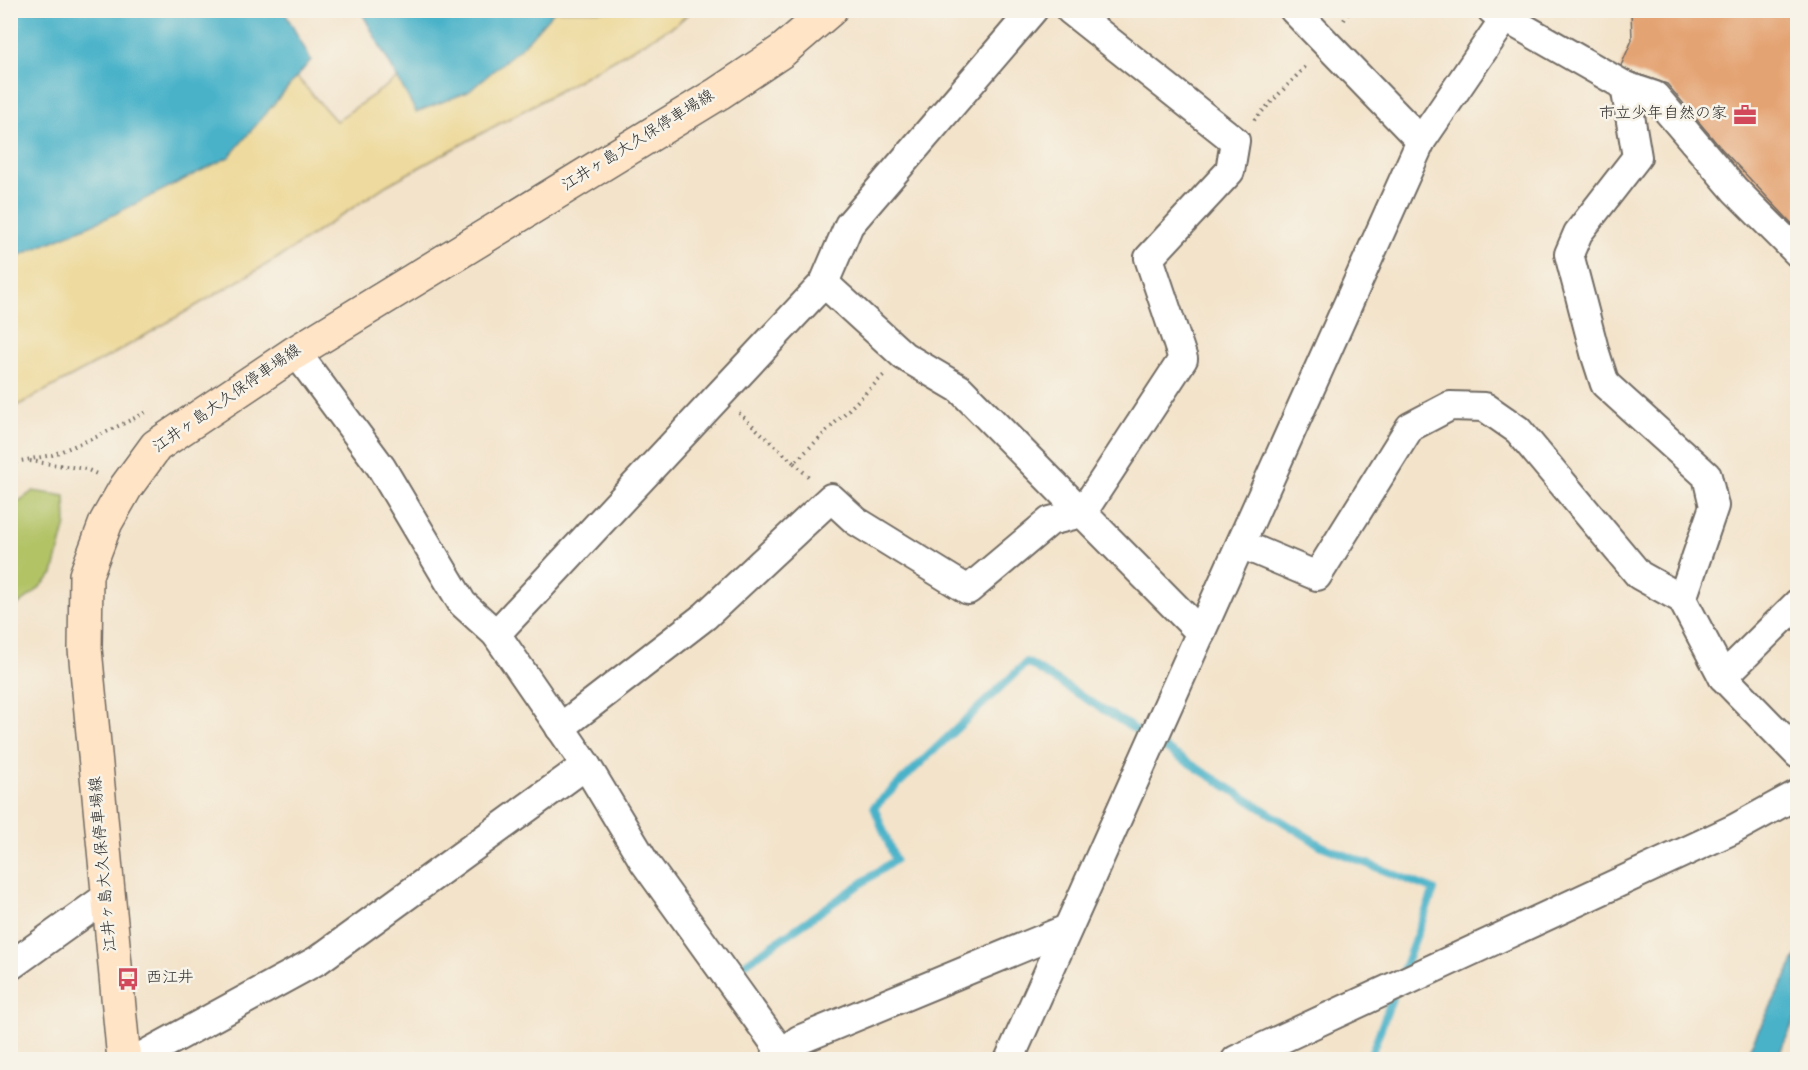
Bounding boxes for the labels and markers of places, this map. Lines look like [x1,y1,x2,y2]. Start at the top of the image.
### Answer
office icon: 市立少年自然の家 [1732,102,1758,128]
place label: 市立少年自然の家 [1599,104,1727,125]
bus stop icon: 西江井 [115,966,141,992]
place label: 西江井 [146,969,194,989]

